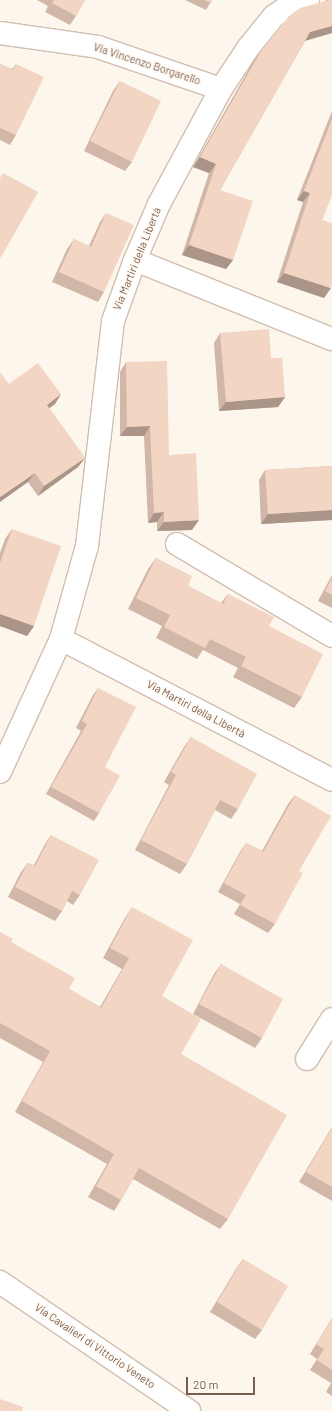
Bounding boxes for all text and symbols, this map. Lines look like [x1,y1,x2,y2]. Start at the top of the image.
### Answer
street label: Via Vincenzo Borgarello [92,40,202,88]
street label: Via Martiri della Libertà [110,206,164,312]
street label: Via Martiri della Libertà [144,677,248,741]
street label: Via Cavalieri di Vittorio Veneto [32,1301,158,1391]
scale bar [188,1369,257,1395]
text: 20 m [193,1377,219,1391]

